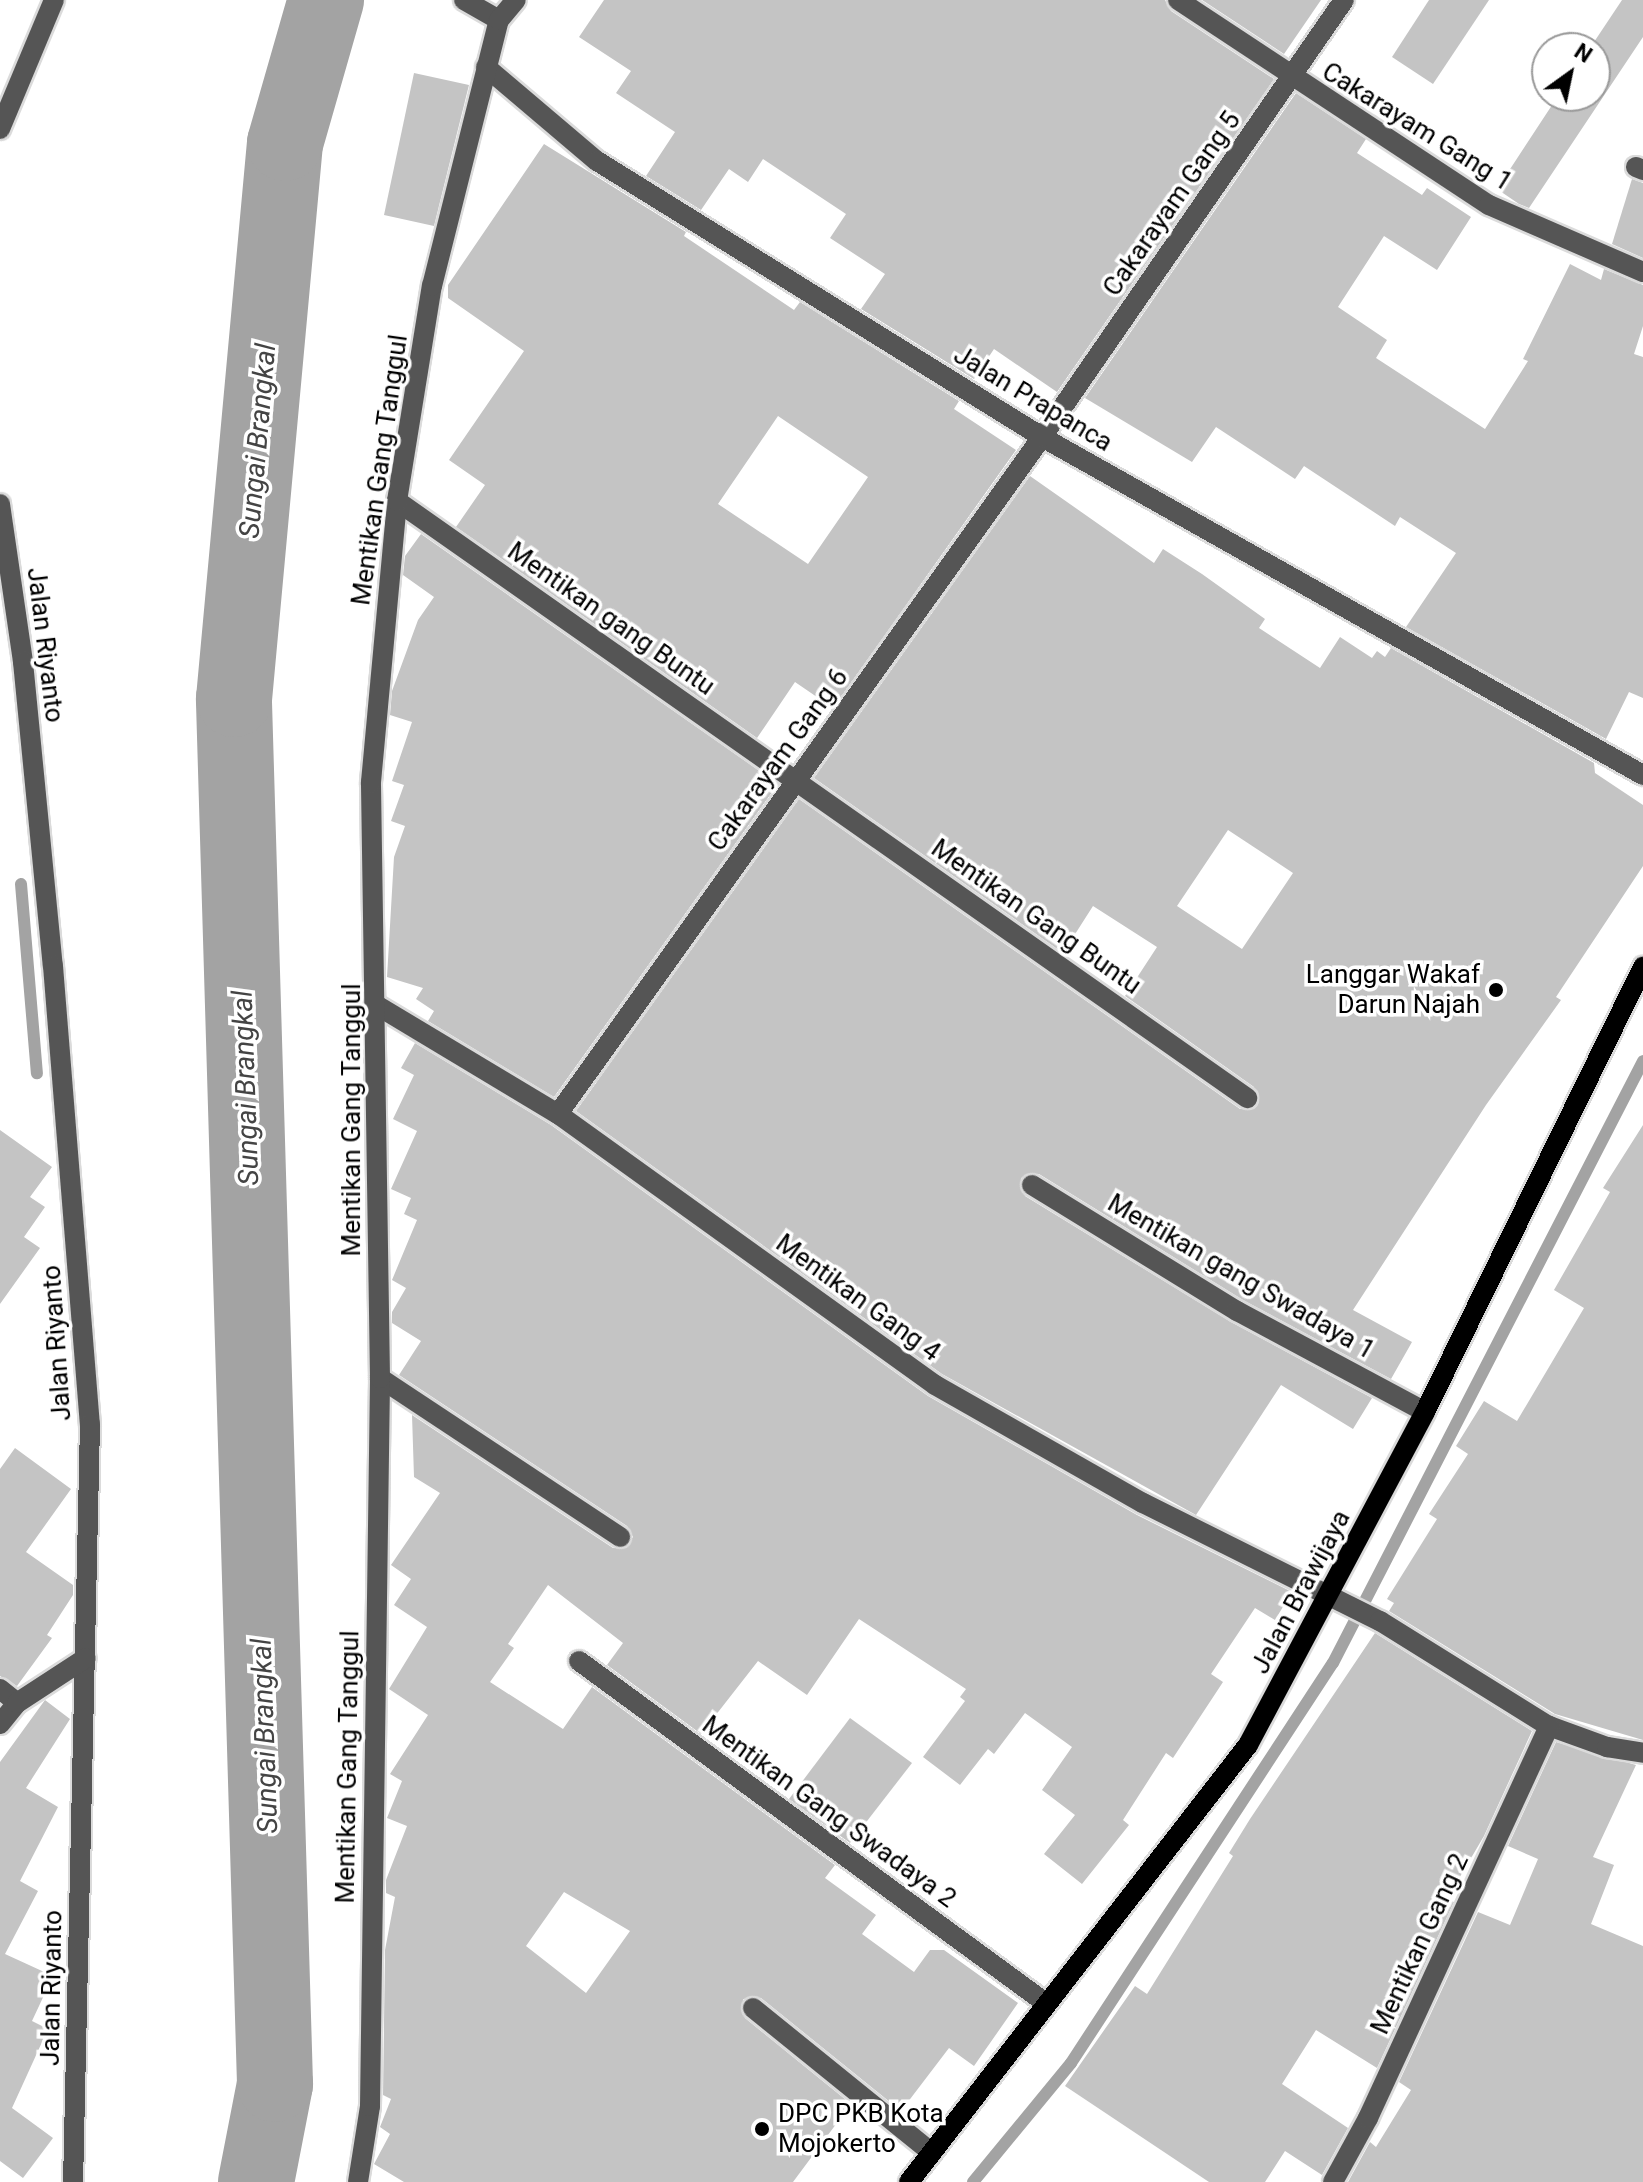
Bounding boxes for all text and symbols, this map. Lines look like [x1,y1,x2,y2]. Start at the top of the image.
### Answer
north arrow [1531,32,1611,112]
text: N [1570,38,1597,68]
street label: Cakarayam Gang 1 [1316,56,1518,198]
street label: Cakarayam Gang 5 [1097,106,1247,302]
street label: Mentikan Gang Tanggul [346,332,414,608]
street label: Jalan Prapanca [948,339,1118,459]
water label: Sungai Brangkal [233,342,283,540]
street label: Mentikan gang Buntu [501,536,721,702]
street label: Jalan Riyanto [20,566,70,724]
street label: Cakarayam Gang 6 [701,663,855,857]
street label: Mentikan Gang Buntu [925,833,1147,1001]
place label: Langgar Wakaf Darun Najah [1306,959,1480,1020]
marker: Langgar Wakaf Darun Najah [1487,981,1505,999]
street label: Mentikan Gang Tanggul [336,983,368,1257]
water label: Sungai Brangkal [226,990,266,1186]
street label: Mentikan gang Swadaya 1 [1102,1188,1380,1366]
street label: Mentikan Gang 4 [770,1228,946,1368]
street label: Jalan Riyanto [36,1264,78,1422]
street label: Jalan Brawijaya [1245,1505,1357,1679]
street label: Mentikan Gang Tanggul [330,1630,366,1904]
water label: Sungai Brangkal [245,1638,285,1834]
street label: Mentikan Gang Swadaya 2 [696,1709,962,1915]
street label: Mentikan Gang 2 [1365,1849,1475,2039]
street label: Jalan Riyanto [35,1910,69,2066]
place label: DPC PKB Kota Mojokerto [778,2098,944,2160]
marker: DPC PKB Kota Mojokerto [753,2120,771,2138]

